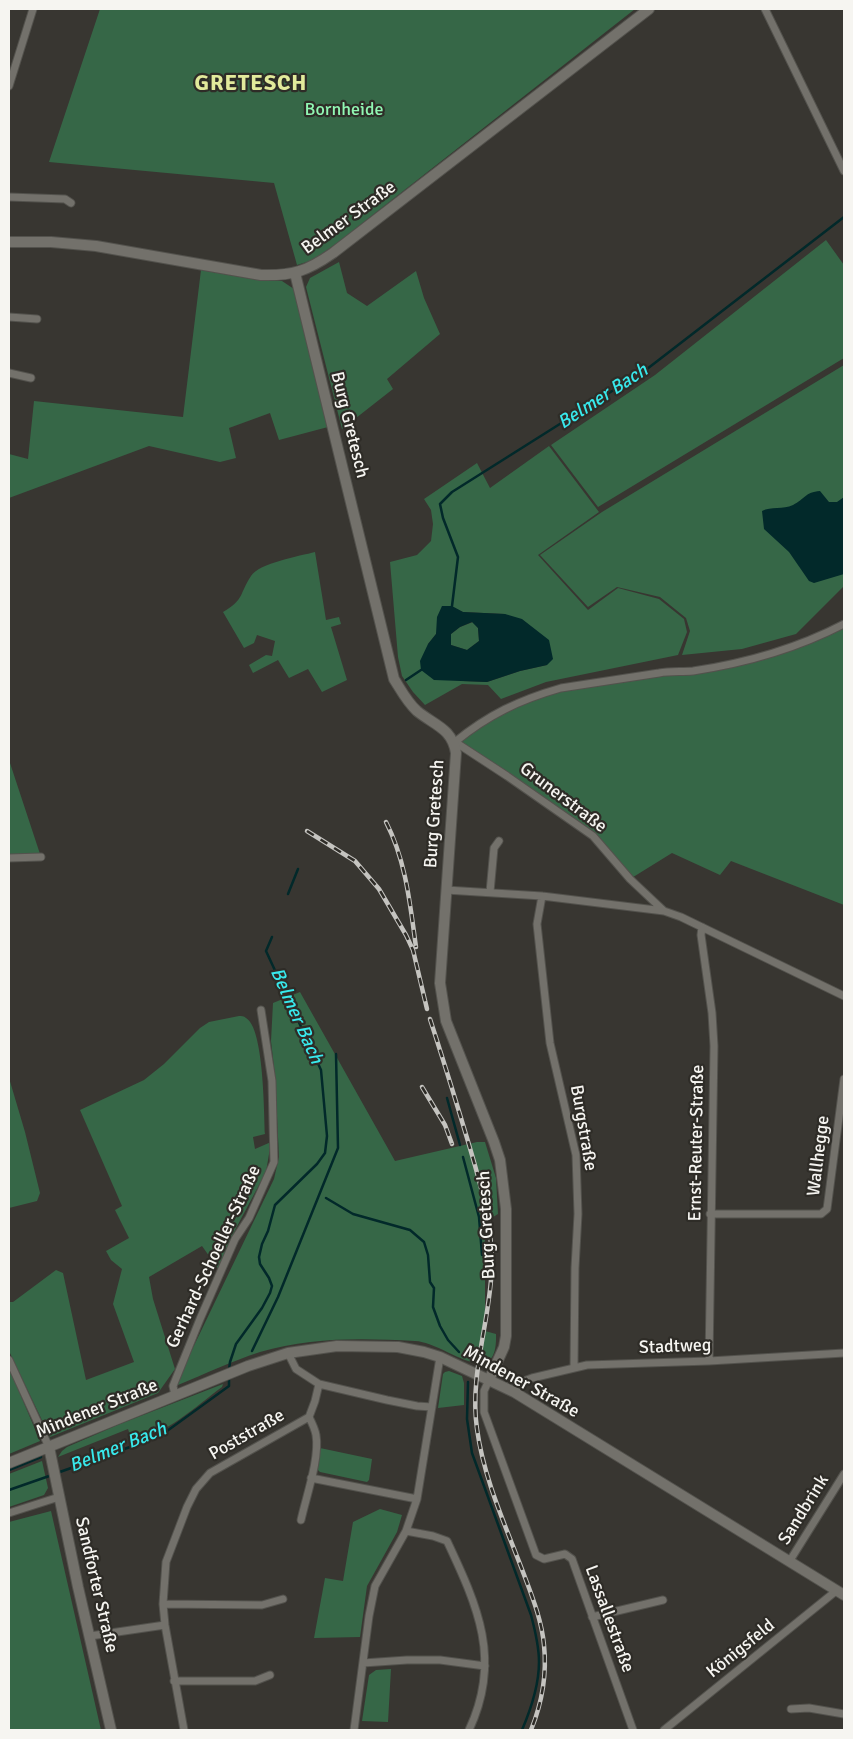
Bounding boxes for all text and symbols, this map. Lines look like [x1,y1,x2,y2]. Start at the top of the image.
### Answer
district label: GRETESCH [194,71,308,97]
park label: Bornheide [305,99,383,121]
street label: Belmer Straße [298,177,400,259]
water label: Belmer Bach [554,359,652,435]
street label: Burg Gretesch [325,370,373,480]
street label: Grunerstraße [515,758,611,838]
street label: Burg Gretesch [420,759,450,869]
water label: Belmer Bach [265,964,327,1068]
street label: Ernst-Reuter-Straße [685,1064,709,1222]
street label: Burgstraße [565,1083,601,1173]
street label: Wallhegge [803,1115,835,1197]
street label: Gerhard-Schoeller-Straße [162,1162,266,1352]
street label: Burg Gretesch [473,1170,501,1280]
street label: Stadtweg [638,1335,712,1359]
street label: Mindener Straße [459,1341,583,1423]
street label: Mindener Straße [33,1375,161,1443]
street label: Poststraße [206,1405,288,1465]
water label: Belmer Bach [66,1418,170,1478]
street label: Sandbrink [774,1471,834,1549]
street label: Sandforter Straße [70,1515,122,1655]
street label: Lassallestraße [580,1562,638,1676]
street label: Königsfeld [703,1615,779,1683]

